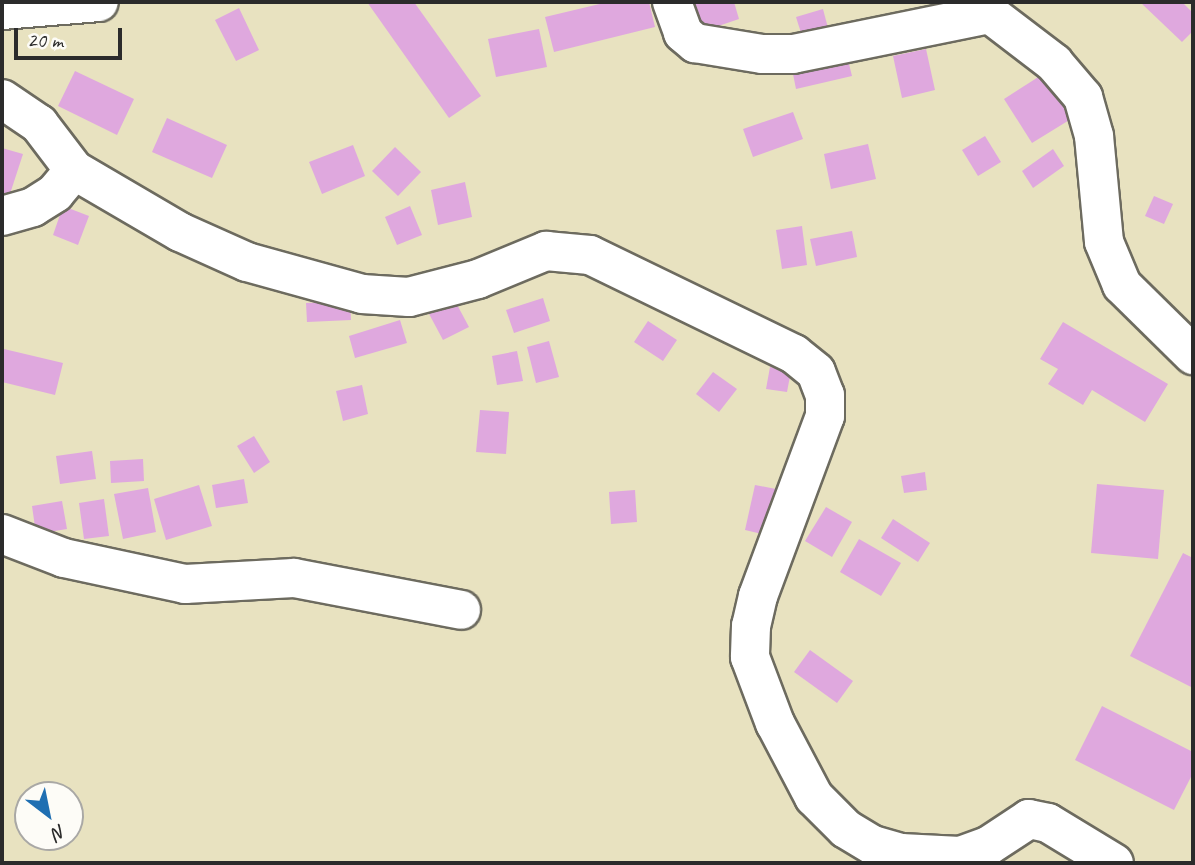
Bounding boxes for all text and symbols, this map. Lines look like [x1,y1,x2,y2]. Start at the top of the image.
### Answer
scale bar [18,14,126,58]
text: 20 m [27,27,63,53]
north arrow [14,781,84,851]
text: N [48,819,70,845]

